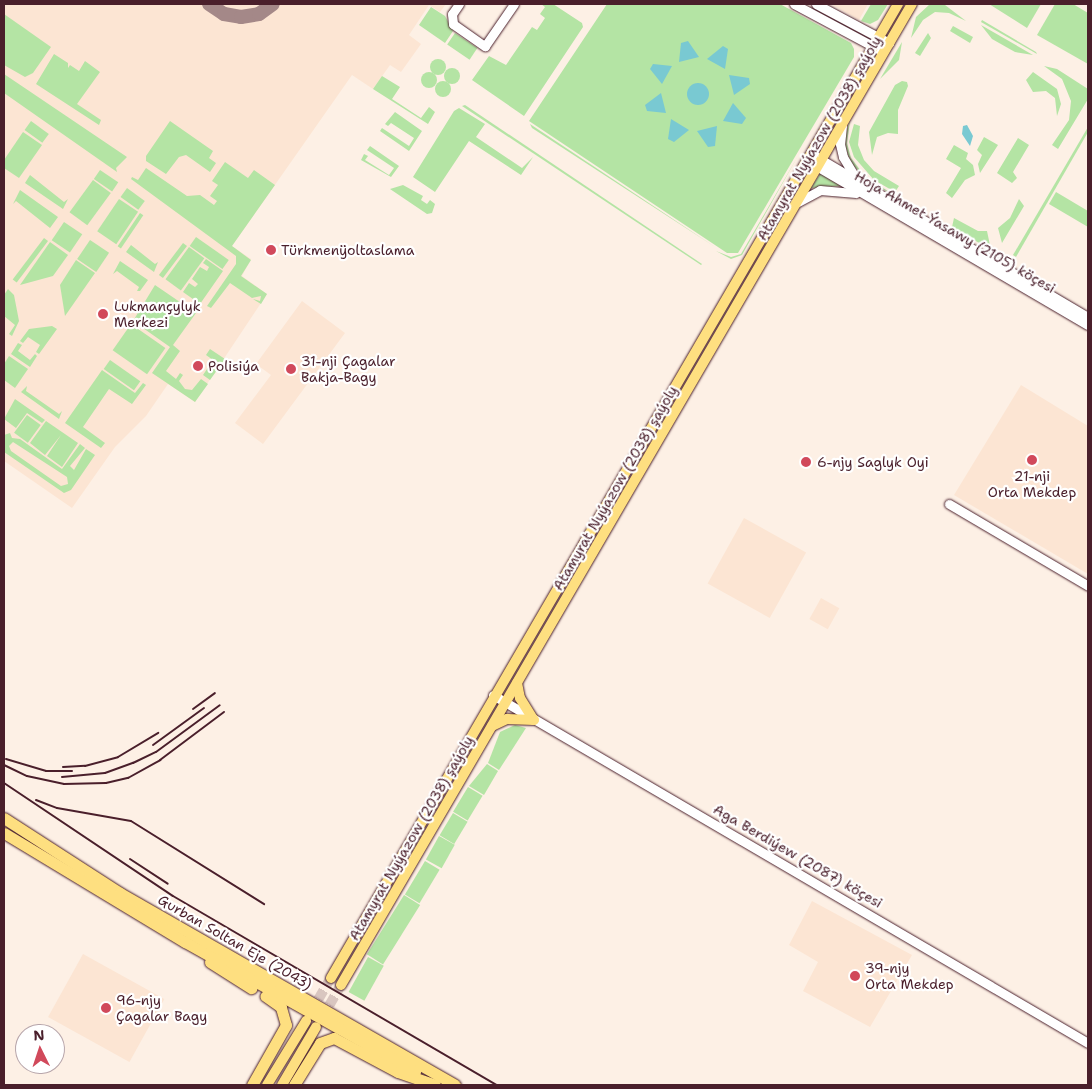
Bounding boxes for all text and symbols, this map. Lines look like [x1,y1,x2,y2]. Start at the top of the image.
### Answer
street label: Atamyrat Nyýazow (2038) şaýoly [753,33,885,243]
street label: Hoja Ahmet Ýasawy (2105) köçesi [851,167,1059,297]
place label: Türkmenÿoltaslama [281,242,414,258]
marker: Türkmenÿoltaslama [265,244,277,256]
place label: Lukmançylyk Merkezi [114,298,201,331]
marker: Lukmançylyk Merkezi [96,307,110,321]
place label: 31-nji Çagalar Bakja-Bagy [301,353,396,386]
place label: Polisiýa [208,358,259,374]
marker: Polisiýa [192,360,204,372]
marker: 31-nji Çagalar Bakja-Bagy [285,363,297,375]
street label: Atamyrat Nyýazow (2038) şaýoly [549,383,681,593]
place label: 6-njy Saglyk Oyi [817,454,929,470]
marker: 21-nji Orta Mekdep [1026,454,1038,466]
marker: 6-njy Saglyk Oyi [799,455,813,469]
place label: 21-nji Orta Mekdep [988,468,1076,501]
street label: Atamyrat Nyýazow (2038) şaýoly [345,733,477,943]
street label: Aga Berdiýew (2087) köçesi [710,801,886,911]
street label: Gurban Soltan Eje (2043) [155,891,315,993]
place label: 39-njy Orta Mekdep [865,960,954,992]
marker: 39-njy Orta Mekdep [849,970,861,982]
place label: 96-njy Çagalar Bagy [116,992,207,1024]
marker: 96-njy Çagalar Bagy [100,1002,112,1014]
north arrow [15,1024,65,1074]
text: N [33,1026,45,1044]

